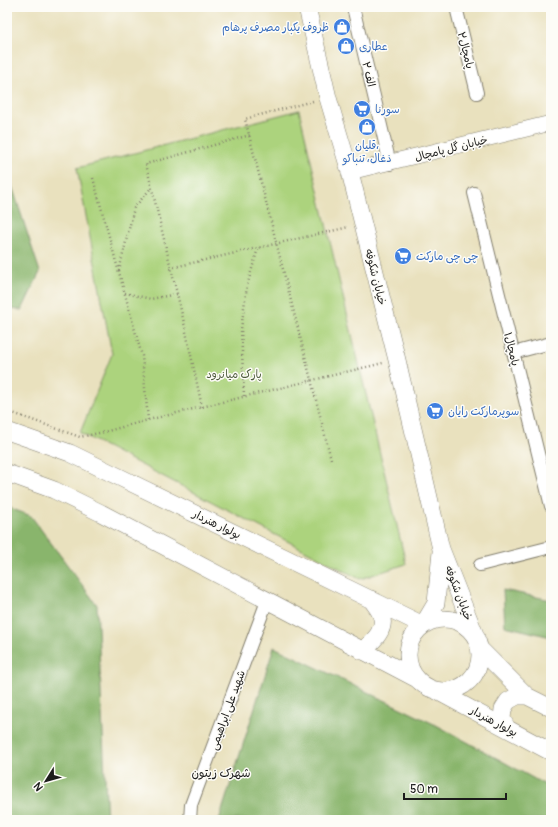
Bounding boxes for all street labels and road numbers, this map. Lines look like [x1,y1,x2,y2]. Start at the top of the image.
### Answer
street label: پامچال۲ [455,30,476,70]
street label: ۲ الف [359,60,378,88]
street label: خیابان گل پامچال [413,133,489,165]
street label: خیابان شکوفه [361,248,389,307]
street label: پامچال۱ [501,331,522,367]
street label: بولوار هنردار [189,507,243,543]
street label: خیابان شکوفه [441,564,475,623]
street label: شهید علی ابراهیمی [207,669,249,752]
street label: بولوار هنردار [466,703,520,740]

